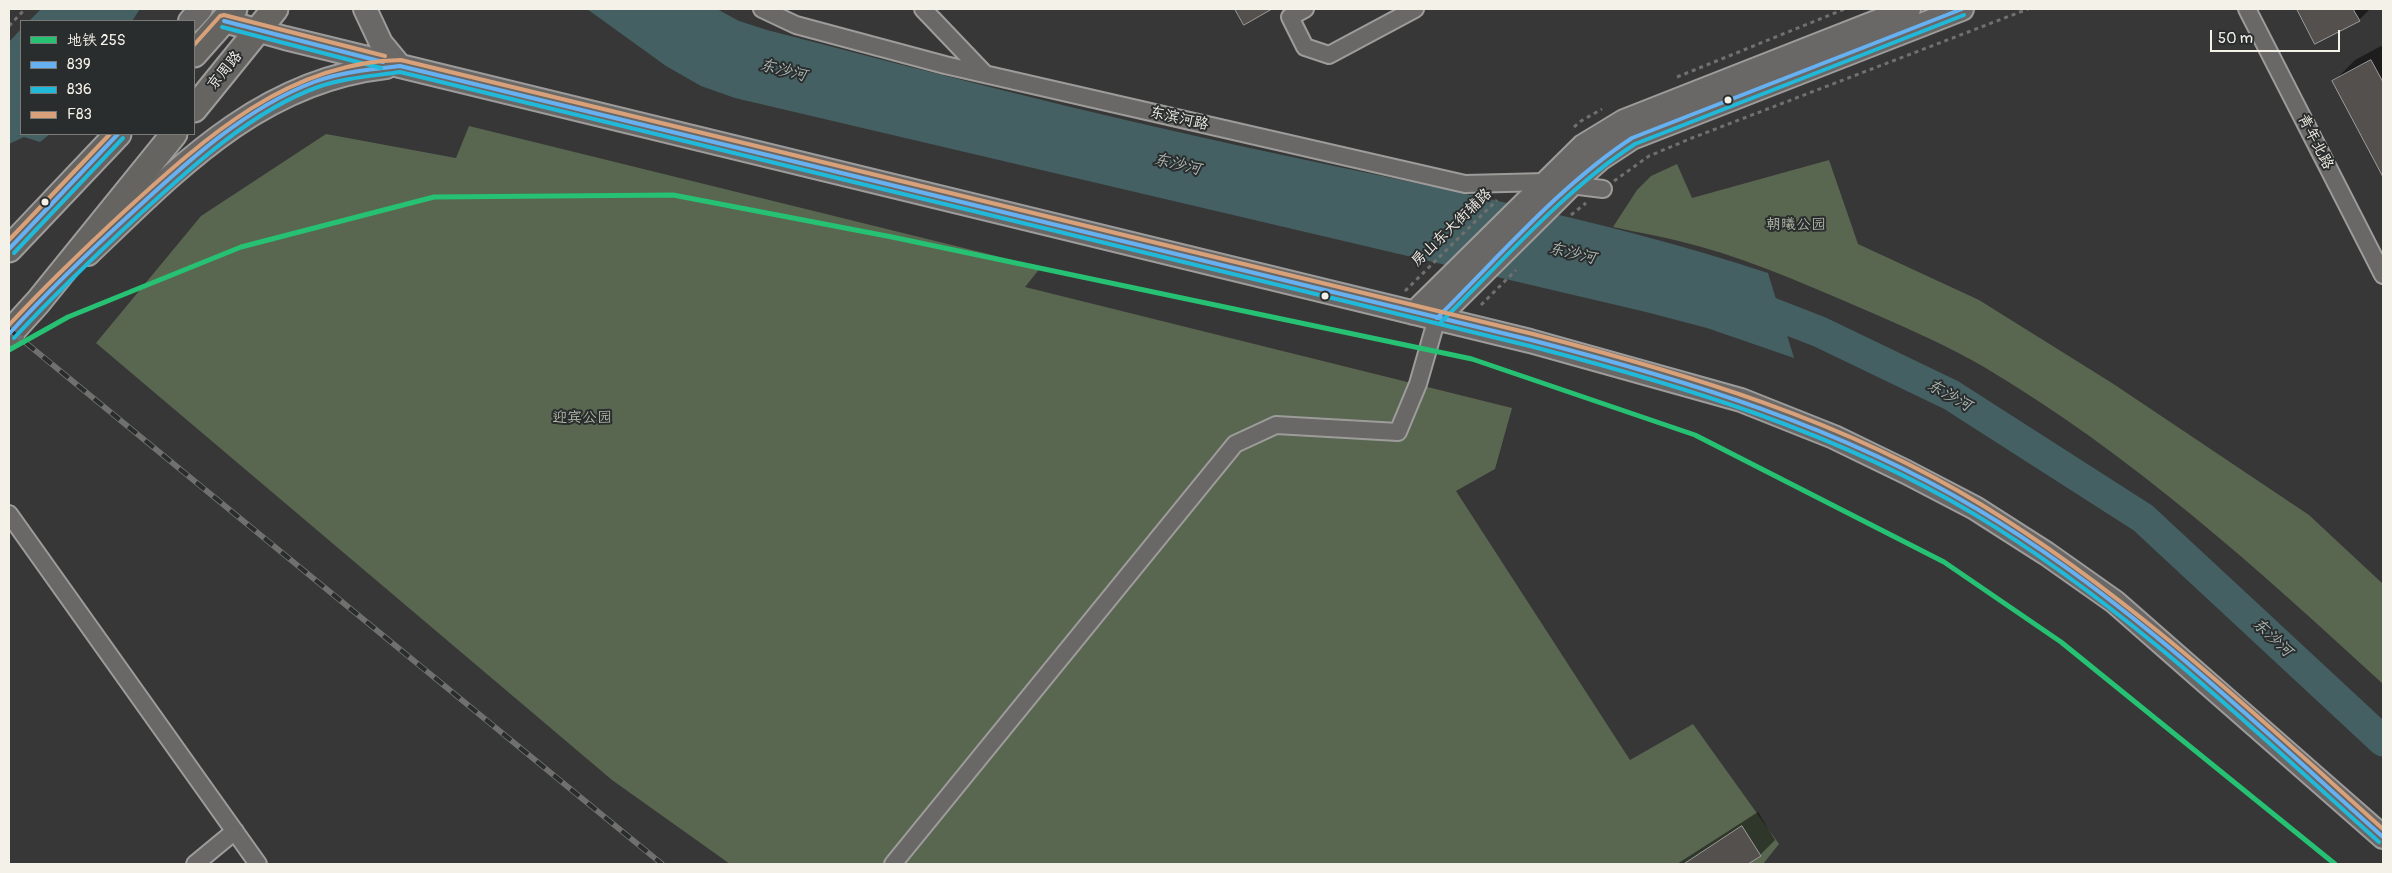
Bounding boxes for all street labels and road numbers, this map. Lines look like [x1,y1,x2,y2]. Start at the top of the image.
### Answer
street label: 京周路 [204,48,246,94]
street label: 东滨河路 [1148,103,1210,135]
street label: 青年北路 [2293,111,2337,173]
street label: 房山东大街辅路 [1408,185,1496,271]

